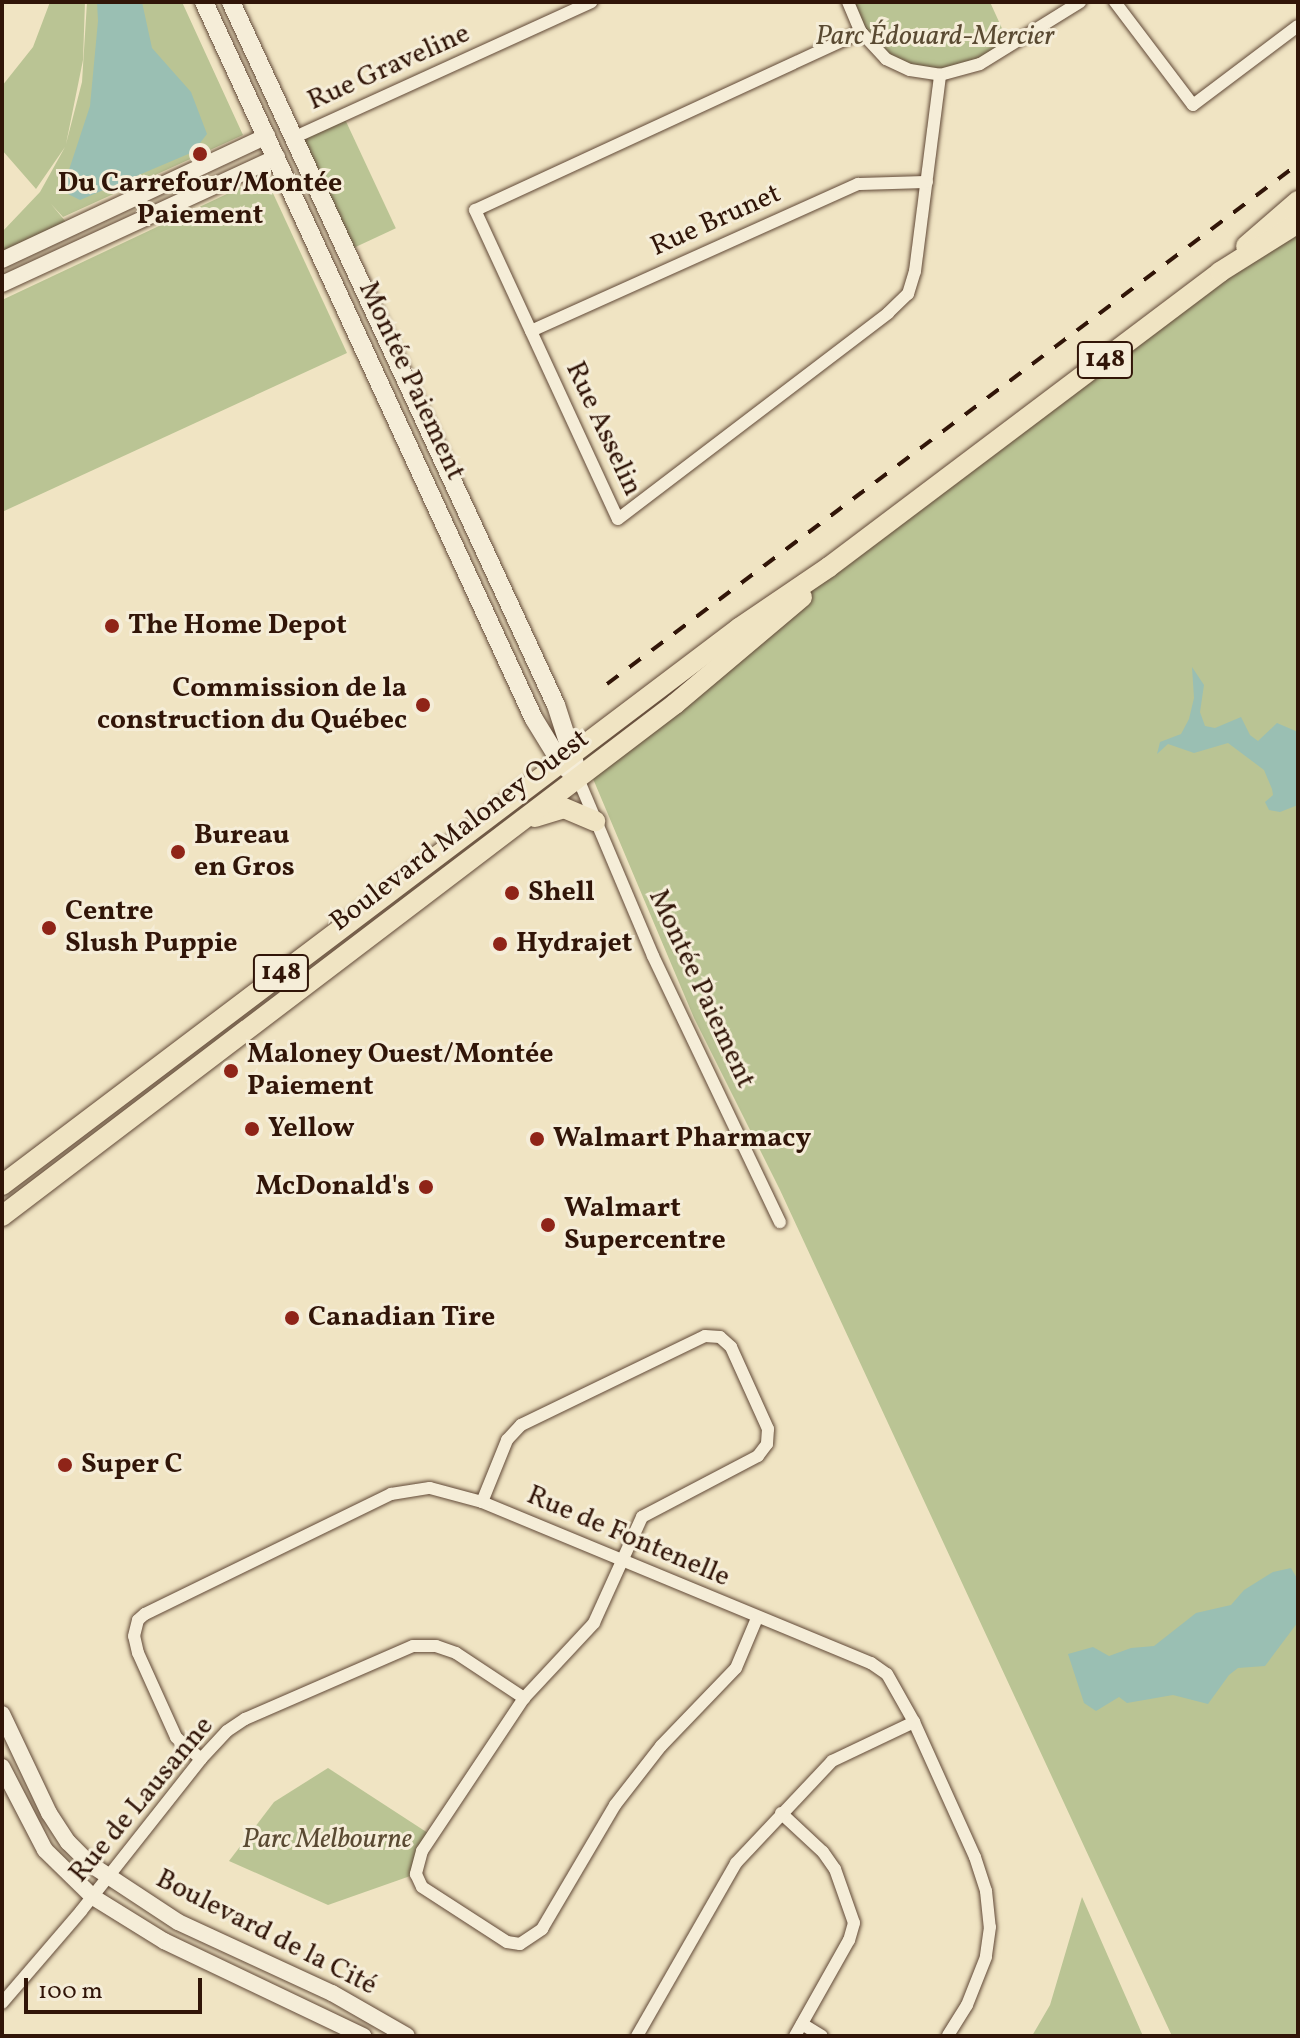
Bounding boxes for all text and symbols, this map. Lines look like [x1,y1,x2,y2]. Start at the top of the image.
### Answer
street label: Rue Graveline [303,17,475,119]
park label: Parc Édouard-Mercier [815,20,1055,54]
marker: Du Carrefour/Montée Paiement [191,145,209,163]
place label: Du Carrefour/Montée Paiement [58,167,342,233]
street label: Rue Brunet [646,177,786,265]
street label: Montée Paiement [350,276,472,486]
road number: 148 [1075,338,1135,382]
street label: Rue Asselin [557,357,649,501]
place label: The Home Depot [128,609,347,643]
marker: The Home Depot [103,617,121,635]
place label: Commission de la construction du Québec [97,672,407,738]
marker: Commission de la construction du Québec [414,696,432,714]
street label: Boulevard Maloney Ouest [324,722,596,940]
place label: Bureau en Gros [194,819,295,885]
marker: Bureau en Gros [169,843,187,861]
place label: Shell [528,876,595,910]
marker: Shell [503,884,521,902]
street label: Montée Paiement [640,884,762,1094]
place label: Centre Slush Puppie [65,895,238,961]
marker: Centre Slush Puppie [40,919,58,937]
place label: Hydrajet [516,927,632,961]
marker: Hydrajet [491,935,509,953]
road number: 148 [251,951,311,995]
place label: Maloney Ouest/Montée Paiement [247,1038,554,1104]
marker: Maloney Ouest/Montée Paiement [222,1062,240,1080]
place label: Yellow [268,1112,355,1146]
marker: Yellow [243,1120,261,1138]
place label: Walmart Pharmacy [553,1122,811,1156]
marker: Walmart Pharmacy [528,1130,546,1148]
place label: McDonald's [256,1170,410,1204]
marker: McDonald's [417,1178,435,1196]
place label: Walmart Supercentre [564,1192,726,1258]
marker: Walmart Supercentre [539,1216,557,1234]
place label: Canadian Tire [308,1301,496,1335]
marker: Canadian Tire [283,1309,301,1327]
place label: Super C [81,1448,183,1482]
marker: Super C [56,1456,74,1474]
street label: Rue de Fontenelle [521,1479,735,1595]
street label: Rue de Lausanne [63,1710,221,1890]
park label: Parc Melbourne [242,1823,412,1857]
street label: Boulevard de la Cité [150,1863,382,2003]
scale bar [28,1962,206,2012]
text: 100 m [38,1975,103,2009]

